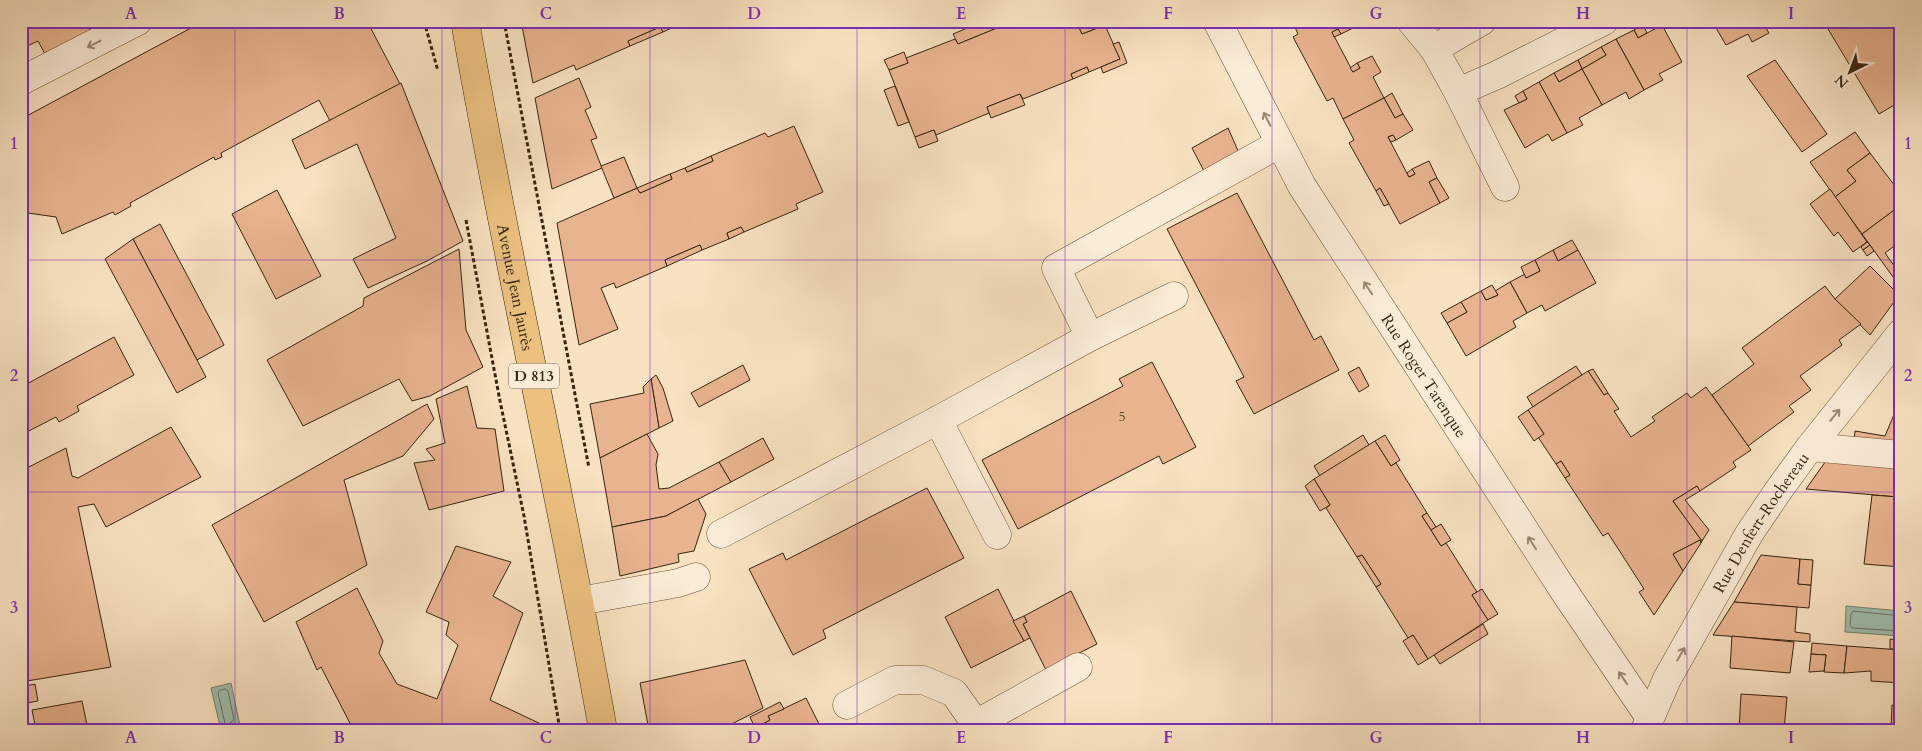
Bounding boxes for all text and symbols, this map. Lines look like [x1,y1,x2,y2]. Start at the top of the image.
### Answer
text: A [125,3,137,25]
text: B [333,3,345,25]
text: C [540,3,552,25]
text: D [747,3,761,25]
text: E [956,3,966,25]
text: F [1163,3,1173,25]
text: G [1369,3,1383,25]
text: H [1576,3,1590,25]
text: I [1788,3,1794,25]
one-way arrow [87,40,102,49]
north arrow [1824,48,1874,98]
text: N [1831,70,1853,92]
one-way arrow [1262,112,1271,127]
text: 1 [10,133,18,155]
text: 1 [1904,133,1912,155]
street label: Avenue Jean Jaurès [491,222,538,353]
one-way arrow [1363,282,1373,296]
street label: Rue Roger Tarenque [1376,310,1472,442]
road number: D 813 [509,364,559,388]
text: 2 [10,365,18,387]
text: 2 [1904,365,1912,387]
house number: 5 [1118,407,1126,426]
one-way arrow [1830,409,1841,422]
street label: Rue Denfert-Rochereau [1708,448,1815,597]
one-way arrow [1527,536,1537,550]
text: 3 [10,597,18,619]
text: 3 [1904,597,1912,619]
one-way arrow [1676,647,1686,662]
one-way arrow [1617,671,1627,685]
text: A [125,727,137,749]
text: B [333,727,345,749]
text: C [540,727,552,749]
text: D [747,727,761,749]
text: E [956,727,966,749]
text: F [1163,727,1173,749]
text: G [1369,727,1383,749]
text: H [1576,727,1590,749]
text: I [1788,727,1794,749]

